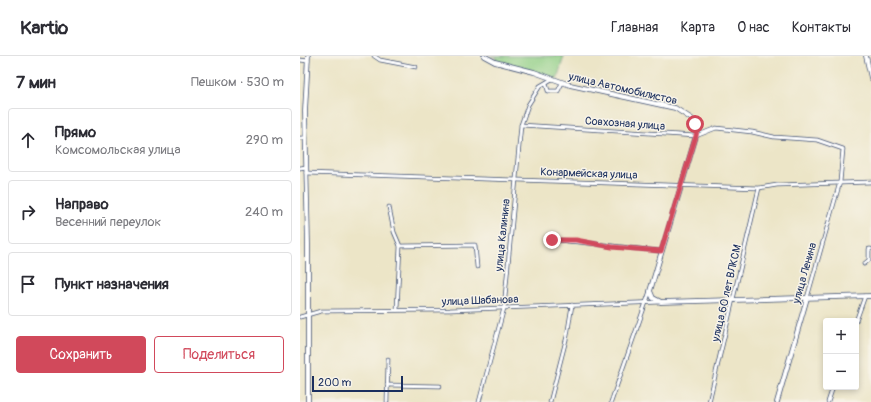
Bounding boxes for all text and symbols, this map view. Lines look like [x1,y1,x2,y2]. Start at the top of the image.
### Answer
text: Kartio [20,16,68,40]
text: Главная [611,19,658,36]
text: Карта [680,19,715,36]
text: О нас [737,19,770,36]
text: Контакты [792,19,851,36]
street label: улица Автомобилистов [566,69,678,107]
text: 7 мин [16,72,56,93]
text: Пешком · 530 m [191,74,284,90]
street label: Совхозная улица [584,114,666,133]
route start [686,115,704,133]
text: Прямо [55,123,96,142]
icon: ahead [17,129,39,151]
text: 290 m [246,132,283,148]
text: Комсомольская улица [55,142,181,158]
street label: Конармейская улица [540,165,638,182]
text: Направо [55,195,109,214]
street label: улица Калинина [492,198,513,273]
icon: right [17,201,39,223]
text: 240 m [245,204,283,220]
text: Весенний переулок [55,214,161,230]
route end [543,231,561,249]
street label: улица Ленина [789,241,819,306]
street label: улица 60 лет ВЛКСМ [709,243,744,344]
icon: arrive [17,273,39,295]
text: Пункт назначения [55,275,169,294]
street label: улица Шабанова [440,293,519,308]
map controls [823,318,859,390]
button: + [823,318,859,354]
button: Сохранить [16,336,146,373]
button: Поделиться [154,336,284,373]
button: − [823,354,859,390]
scale bar [312,374,403,393]
text: 200 m [318,376,351,389]

